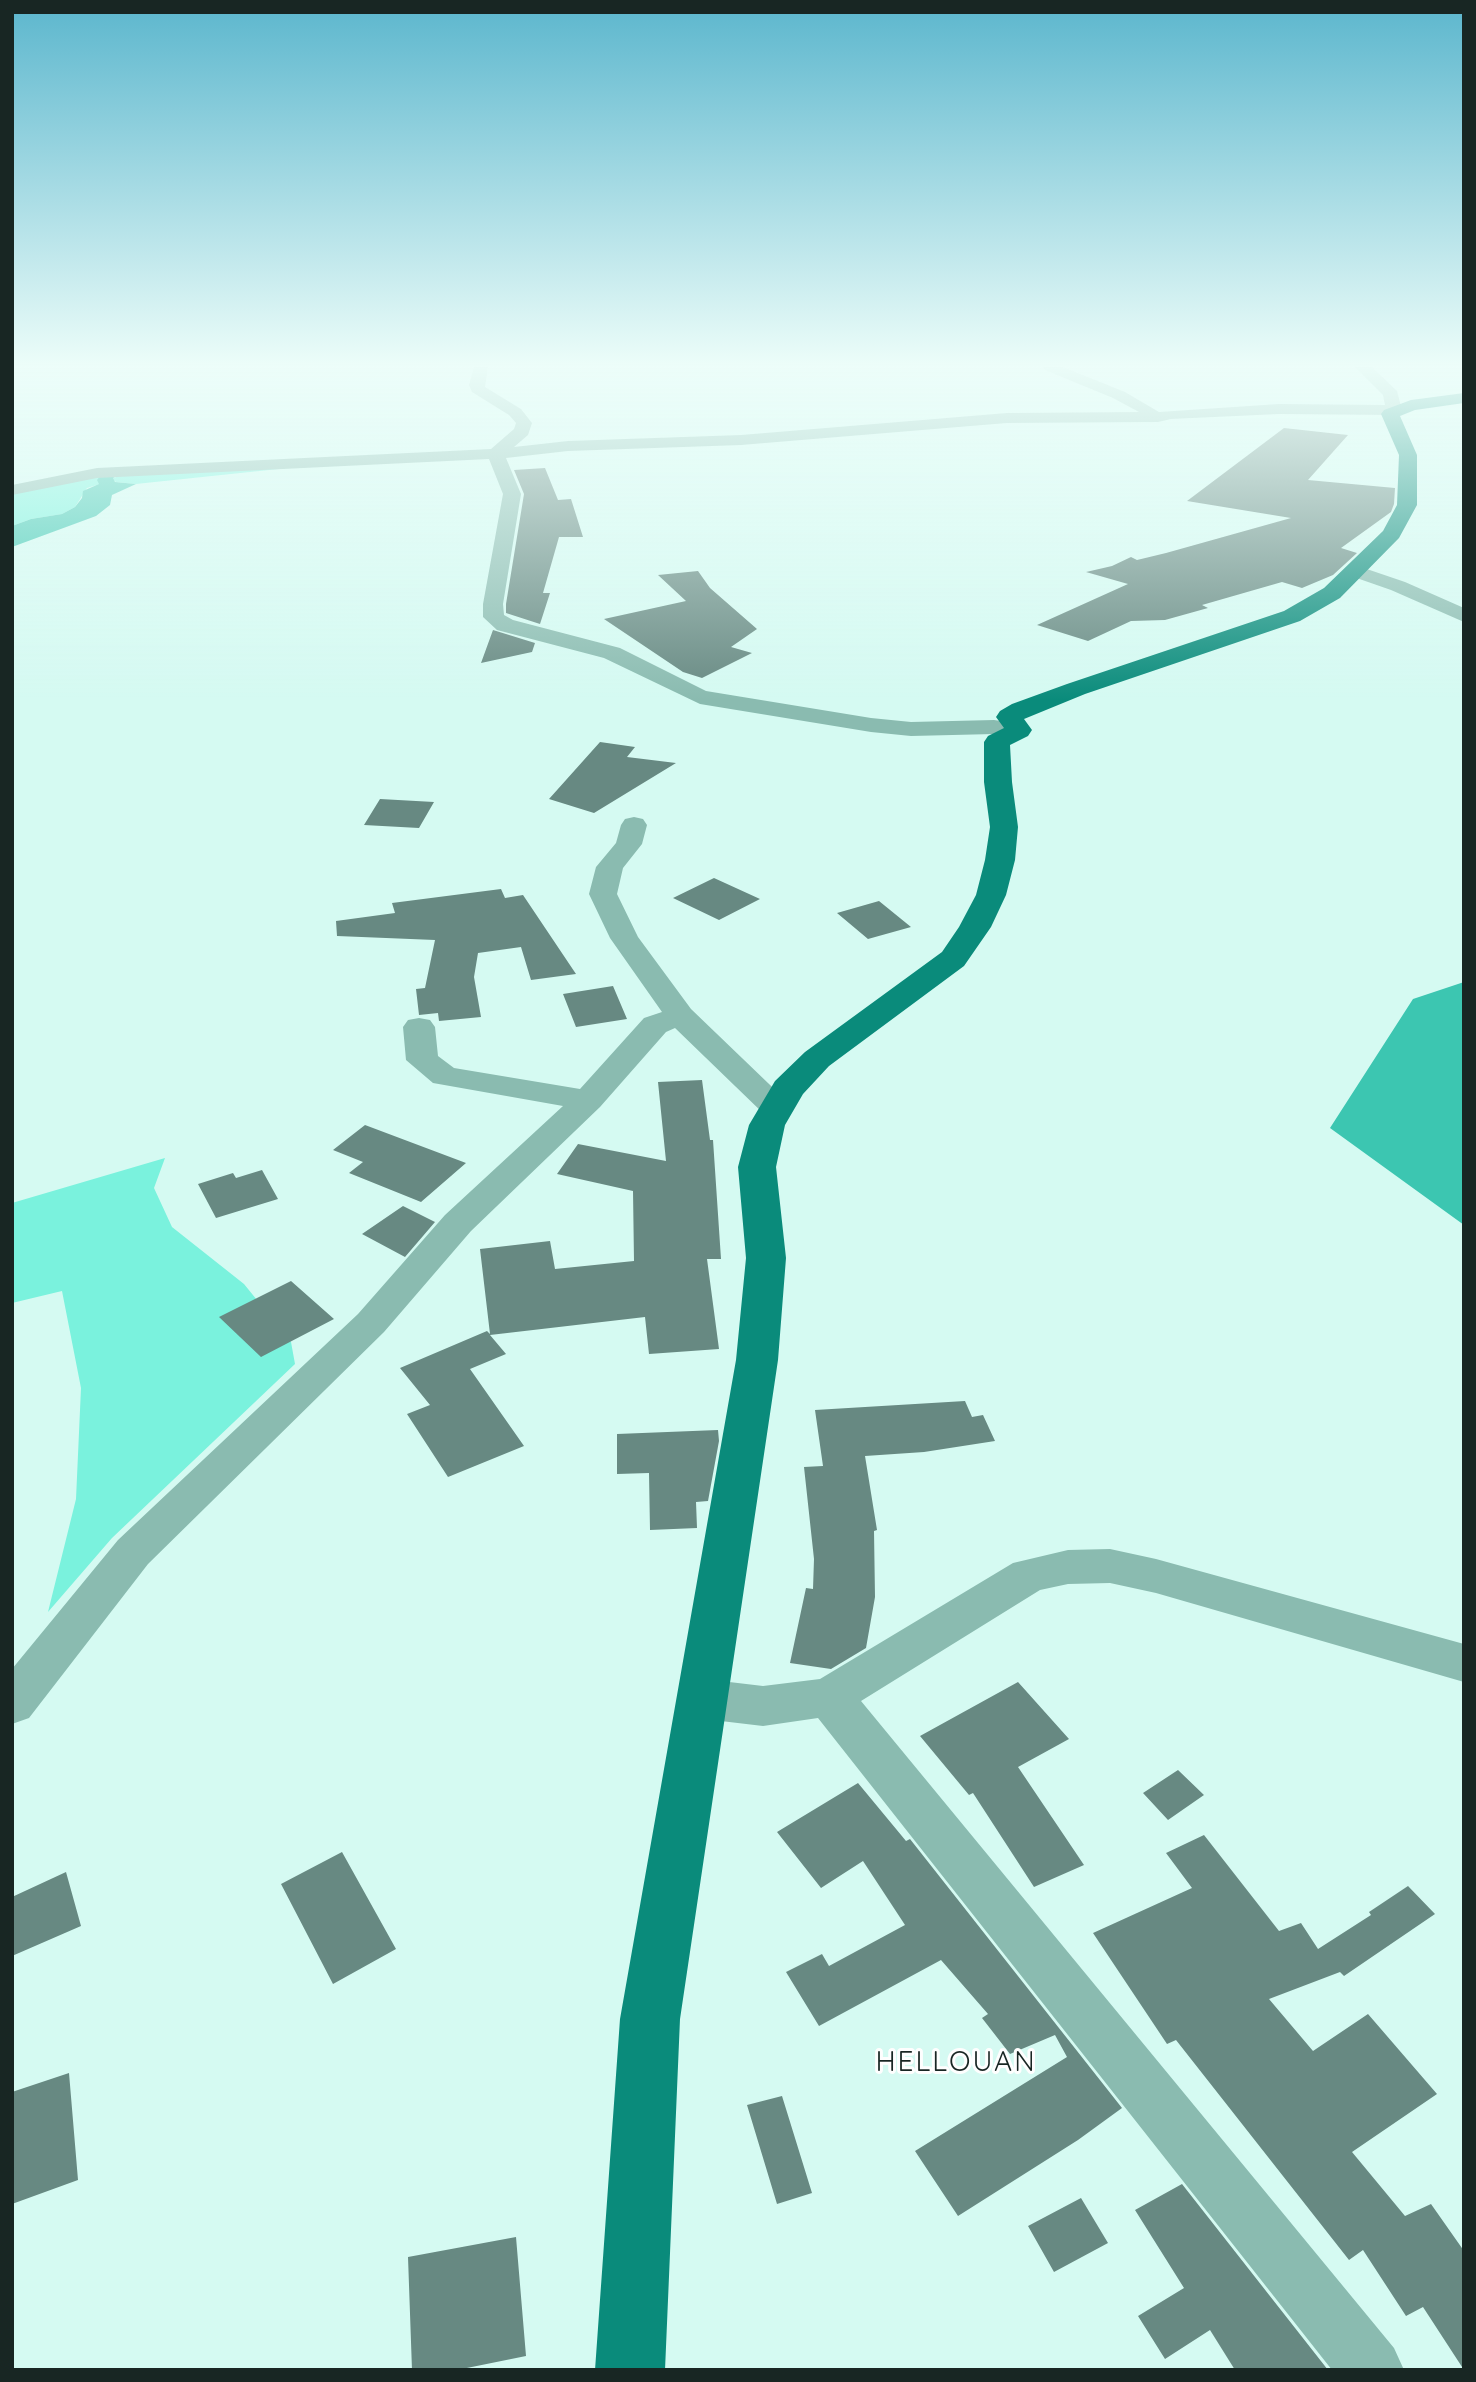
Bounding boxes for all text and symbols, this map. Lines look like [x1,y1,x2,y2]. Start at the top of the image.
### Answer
district label: HELLOUAN [876,2046,1036,2080]

